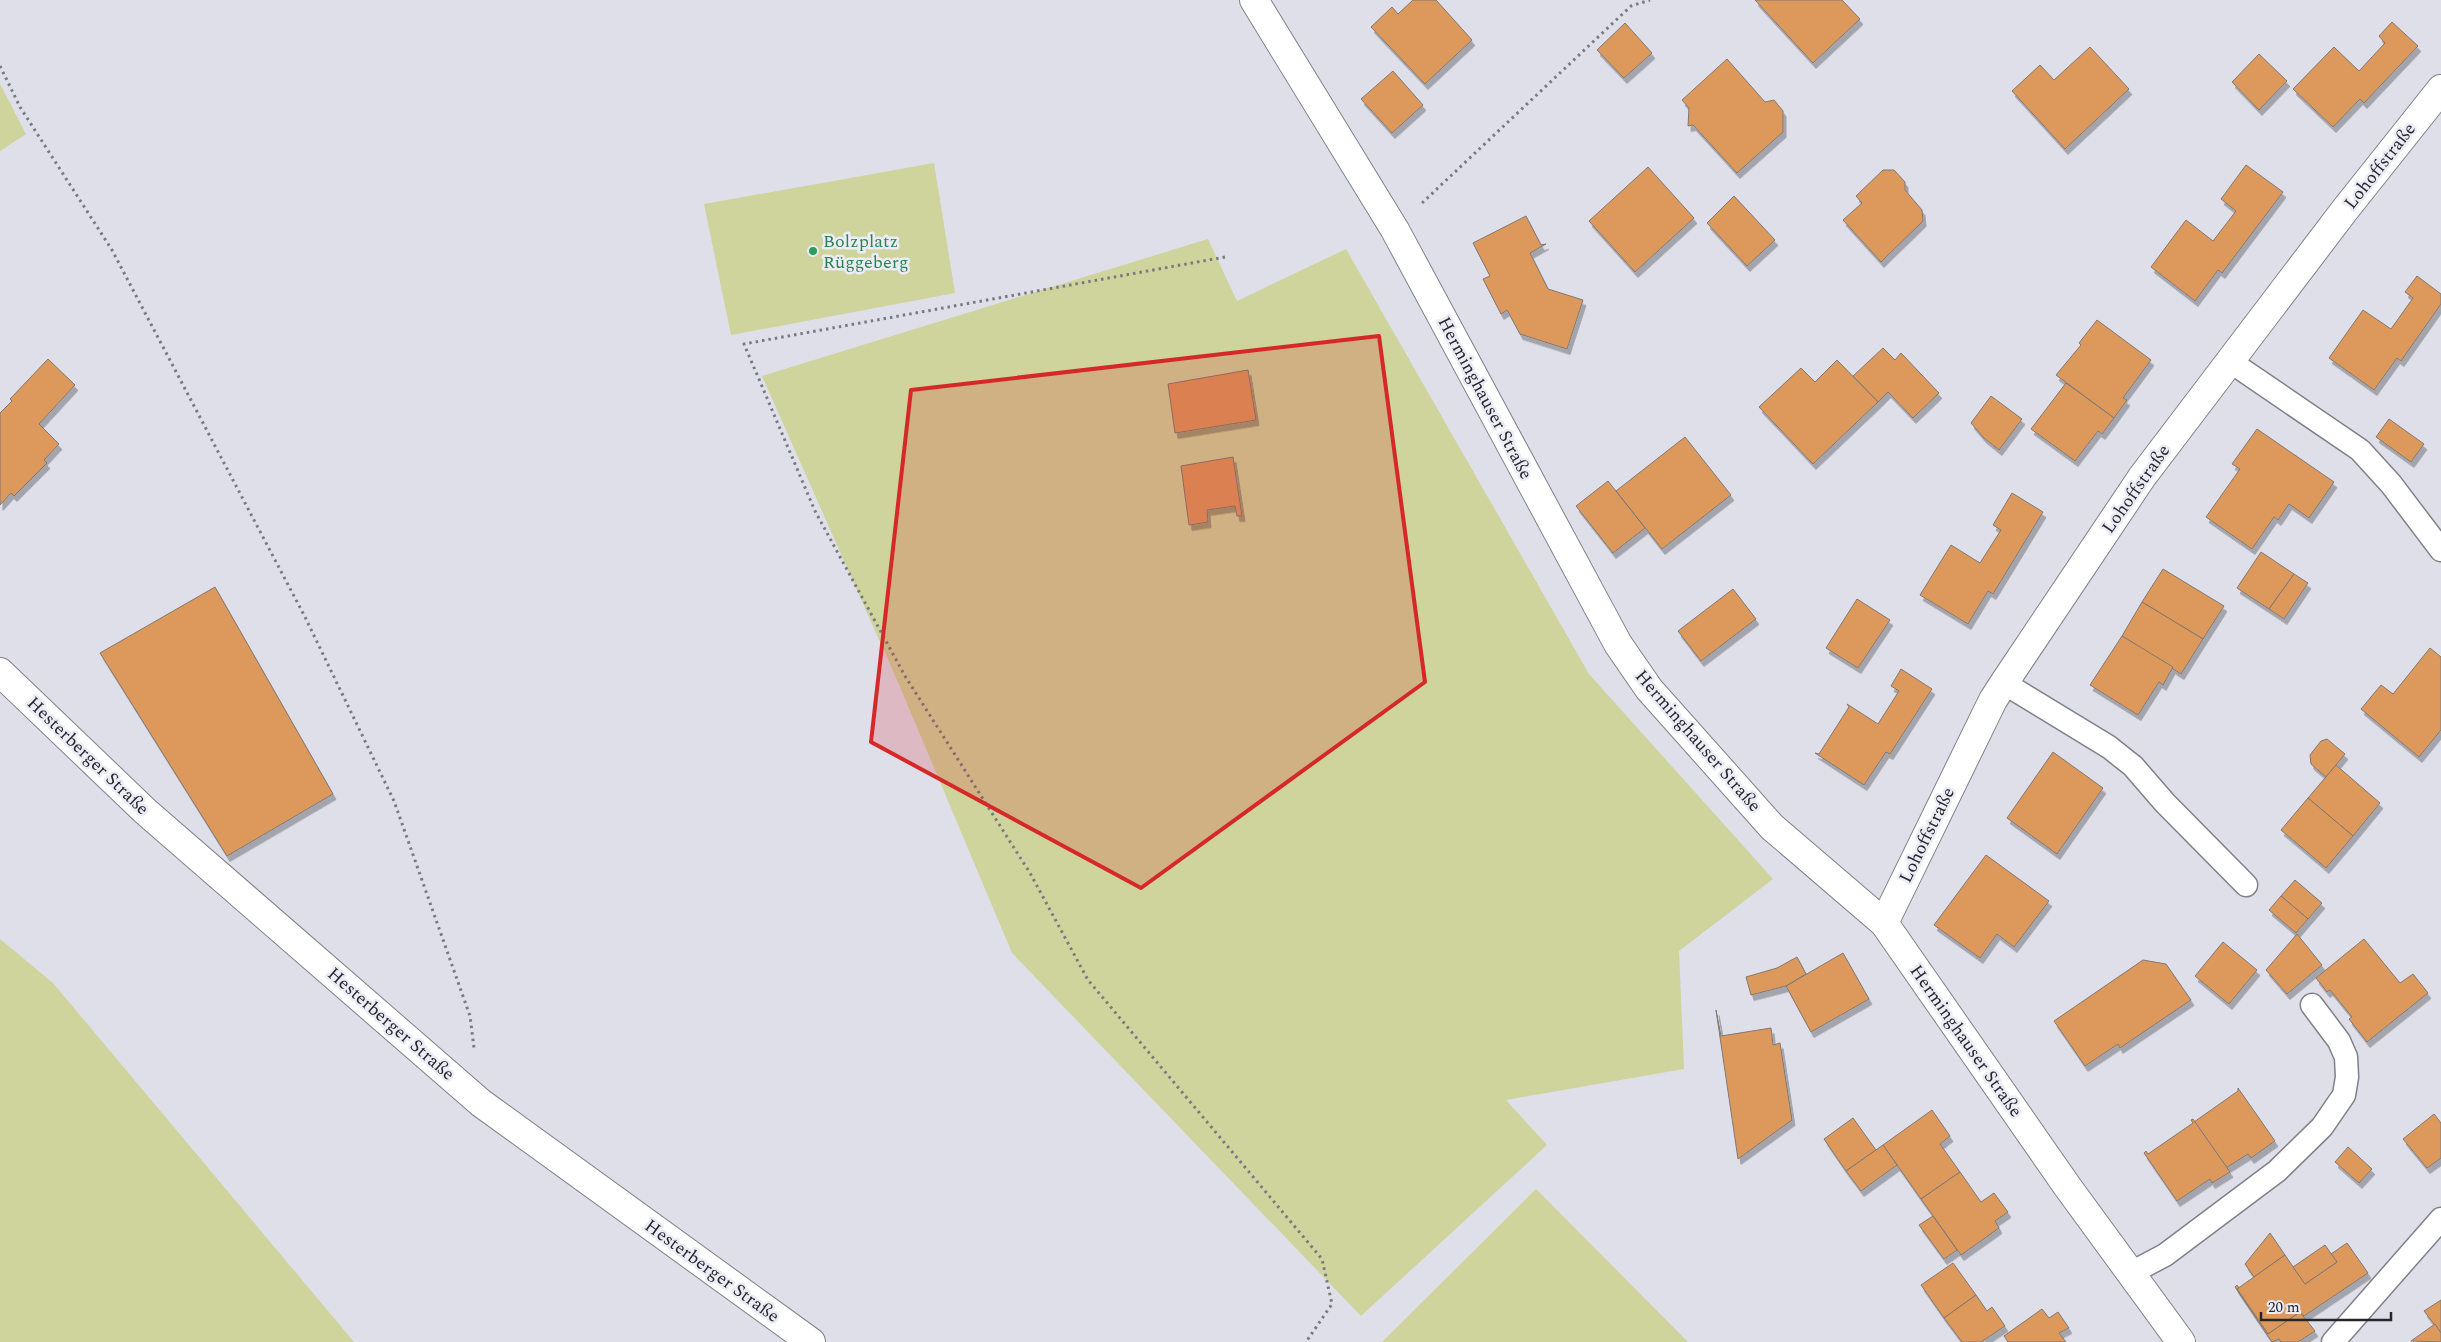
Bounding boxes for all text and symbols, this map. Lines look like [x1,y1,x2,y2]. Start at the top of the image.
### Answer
street label: Lohoffstraße [2338,117,2422,215]
place label: Bolzplatz Rüggeberg [823,228,909,276]
marker: Bolzplatz Rüggeberg [807,245,819,257]
street label: Herminghauser Straße [1431,312,1539,484]
street label: Lohoffstraße [2095,439,2177,539]
street label: Herminghauser Straße [1628,664,1768,818]
street label: Hesterberger Straße [21,690,155,822]
street label: Lohoffstraße [1892,783,1962,887]
street label: Herminghauser Straße [1903,959,2029,1123]
street label: Hesterberger Straße [321,961,461,1087]
street label: Hesterberger Straße [639,1213,785,1329]
scale bar [2261,1290,2391,1322]
text: 20 m [2268,1296,2300,1319]

